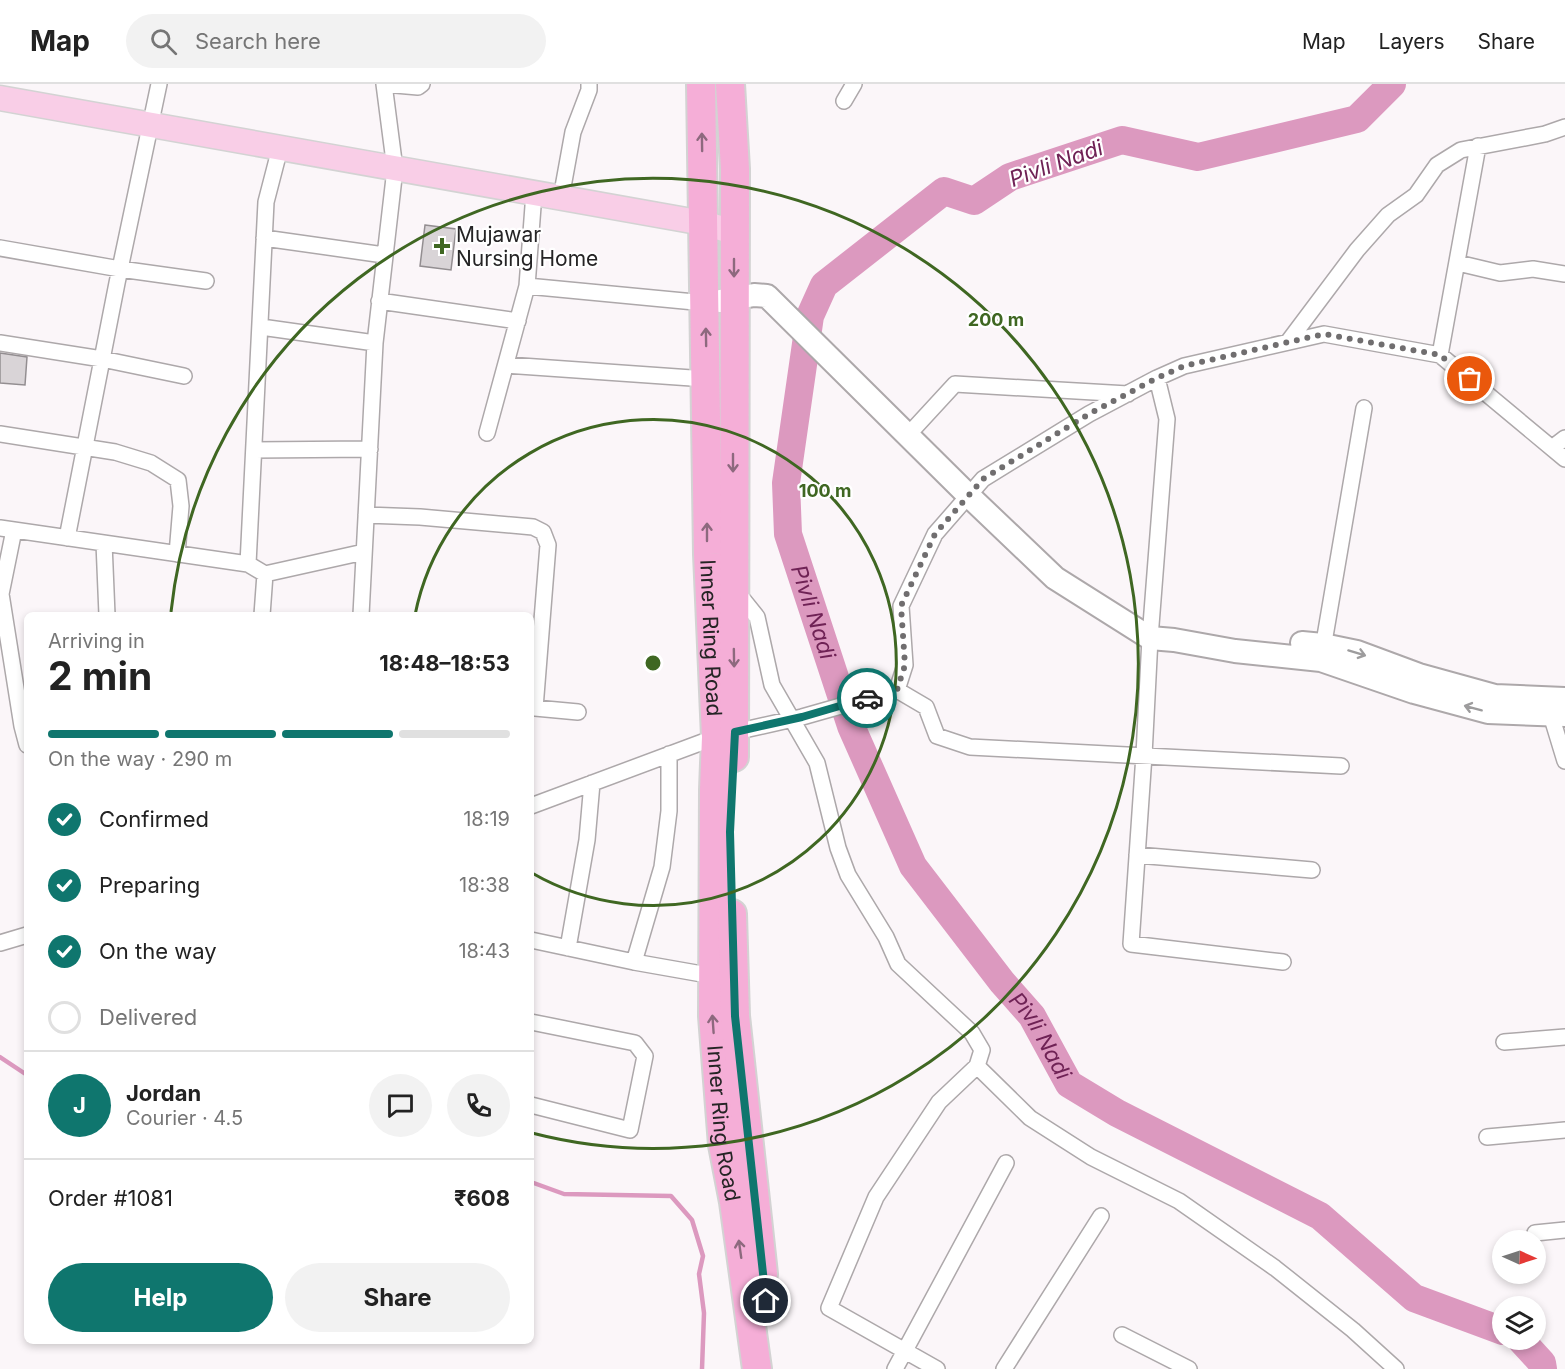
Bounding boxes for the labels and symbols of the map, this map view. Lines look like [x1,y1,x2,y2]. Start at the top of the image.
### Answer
one-way arrow [696,132,708,152]
water label: Pivli Nadi [1006,134,1107,192]
place label: Mujawar Nursing Home [456,222,598,271]
marker: Mujawar Nursing Home [433,237,451,255]
one-way arrow [728,258,740,278]
text: 200 m [968,309,1024,330]
one-way arrow [700,327,711,347]
pin [1444,353,1495,404]
one-way arrow [727,453,739,473]
text: 100 m [799,480,851,501]
one-way arrow [702,522,713,542]
street label: Inner Ring Road [696,559,728,717]
water label: Pivli Nadi [786,562,841,663]
one-way arrow [728,648,740,668]
one-way arrow [1347,648,1366,659]
centre of rings [643,653,663,673]
courier [837,668,897,728]
one-way arrow [1463,702,1482,713]
water label: Pivli Nadi [1004,987,1077,1084]
one-way arrow [708,1014,719,1034]
street label: Inner Ring Road [703,1044,746,1203]
north arrow [1492,1230,1546,1284]
one-way arrow [735,1239,746,1259]
pin [740,1275,791,1326]

